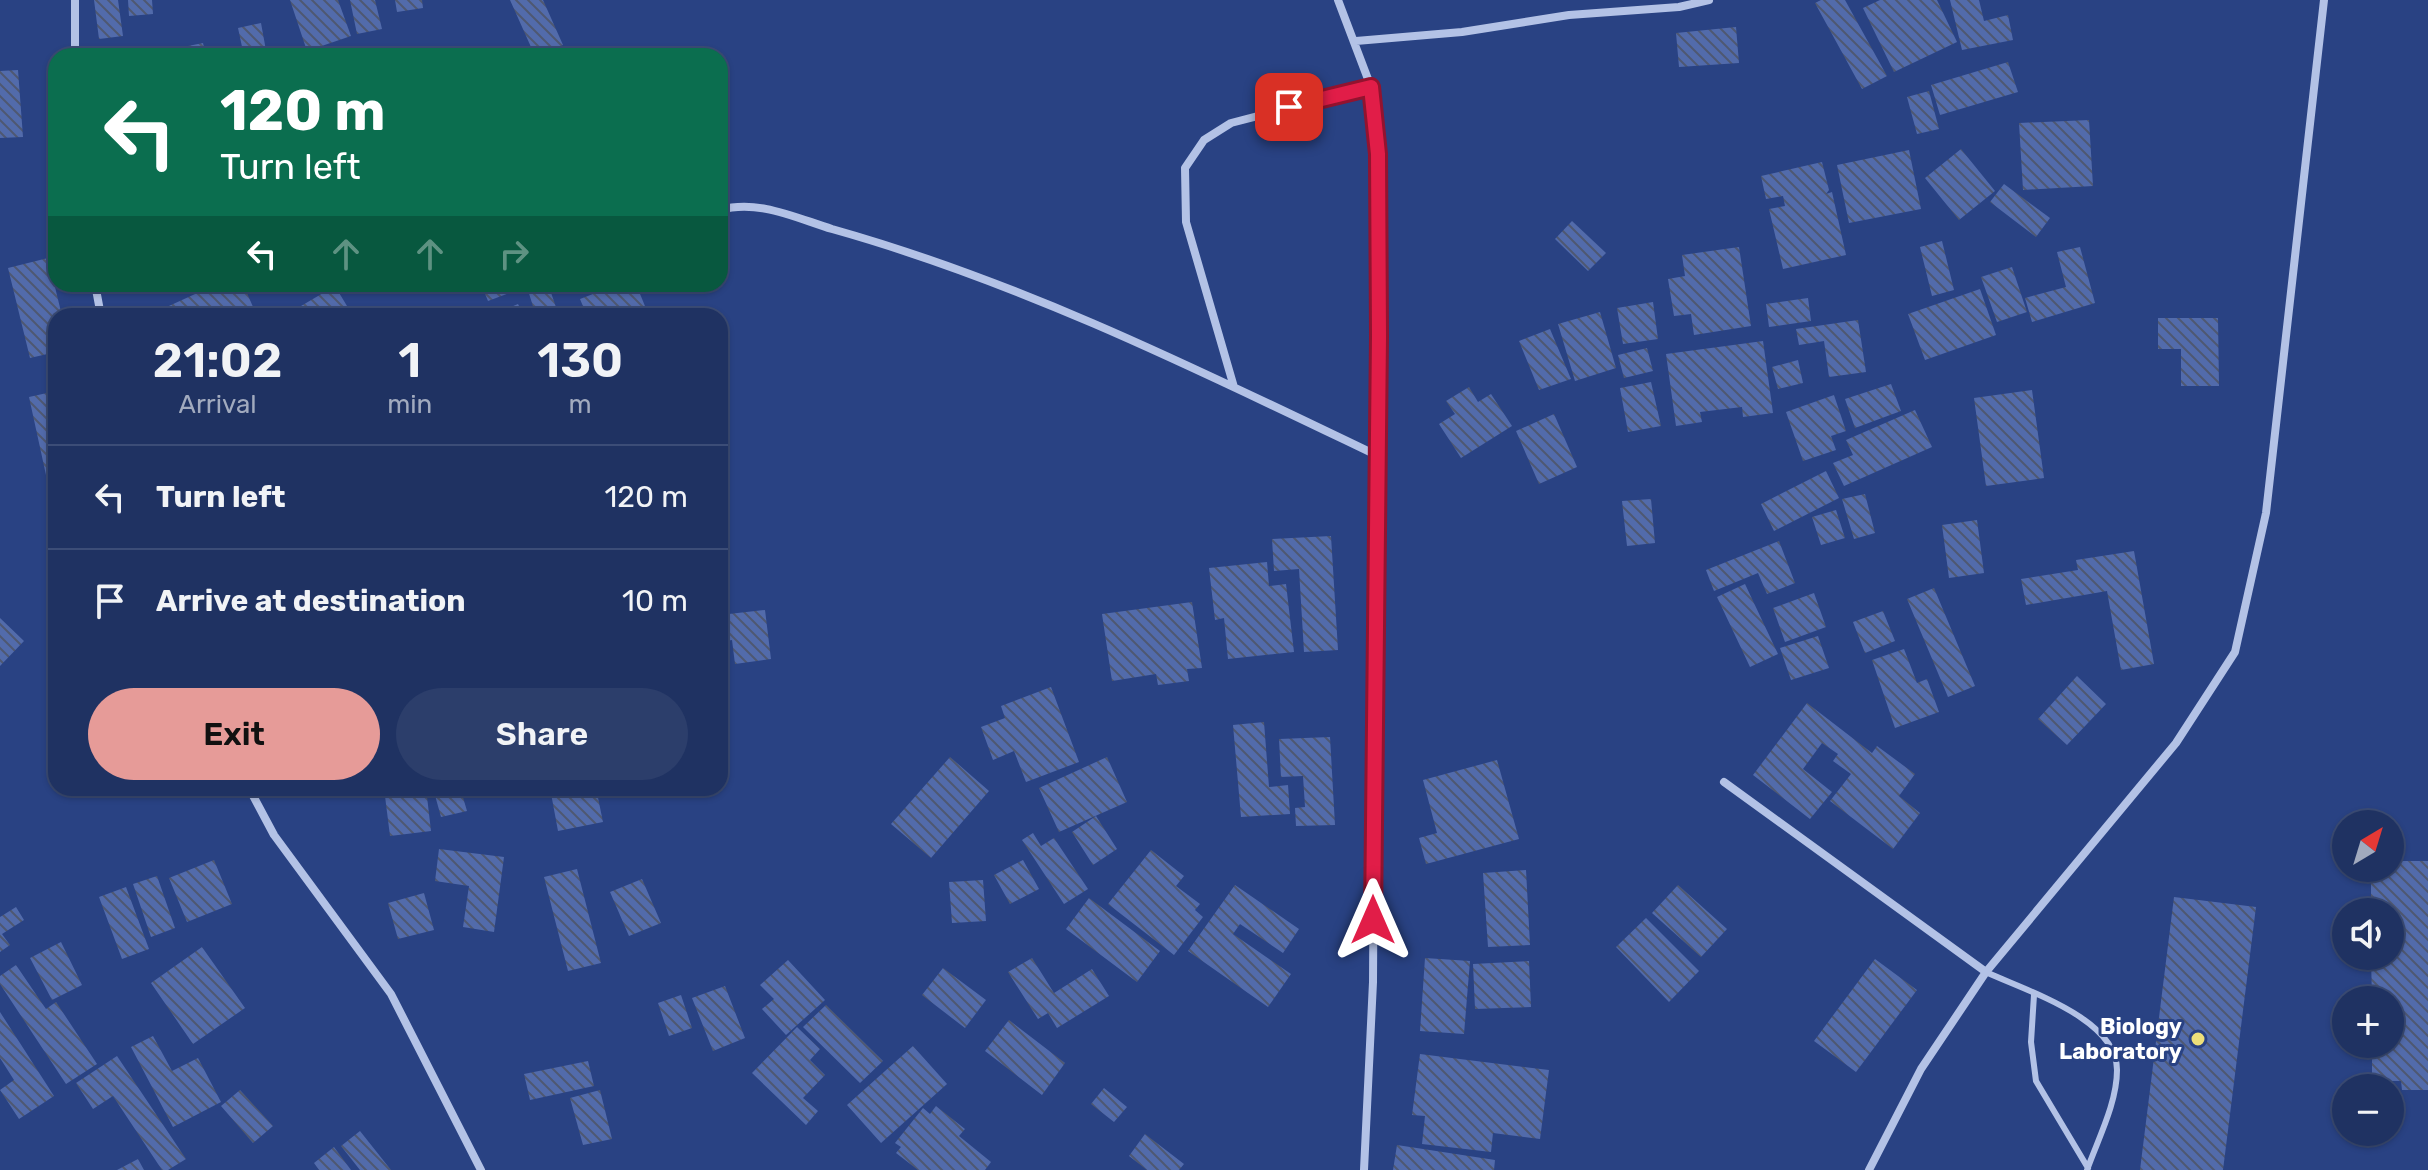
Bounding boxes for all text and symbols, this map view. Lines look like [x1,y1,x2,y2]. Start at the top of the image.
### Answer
pin [1255,73,1323,141]
text: 120 m [220,78,386,144]
icon: left [88,80,192,184]
icon: arrive [1267,85,1311,129]
text: Turn left [220,145,361,188]
icon: left [240,232,284,276]
icon: ahead [324,232,368,276]
icon: ahead [408,232,452,276]
icon: right [492,232,536,276]
text: 21:02 [153,332,282,389]
text: 1 [398,332,421,389]
text: 130 [537,332,623,389]
text: Arrival [179,389,257,420]
text: min [387,389,432,420]
text: m [569,389,592,420]
icon: left [88,475,132,519]
text: Turn left [156,479,286,515]
text: 120 m [604,479,688,515]
icon: arrive [88,579,132,623]
text: Arrive at destination [156,583,466,619]
text: 10 m [622,583,688,619]
button: Exit [88,688,380,780]
button: Share [396,688,688,780]
north arrow [2332,810,2404,882]
map controls [2332,810,2404,1146]
position arrow [1331,878,1415,962]
button: sound [2332,898,2404,970]
button: + [2332,986,2404,1058]
place label: Biology Laboratory [2059,1013,2182,1065]
marker: Biology Laboratory [2189,1030,2207,1048]
button: − [2332,1074,2404,1146]

